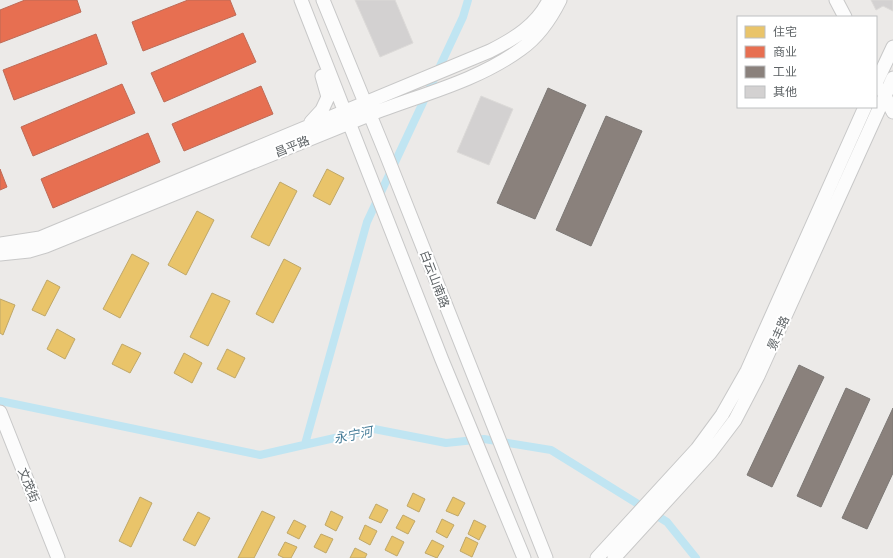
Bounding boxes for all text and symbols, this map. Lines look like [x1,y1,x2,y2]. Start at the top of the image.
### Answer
legend [737,16,877,108]
text: 住宅 [773,24,797,39]
text: 商业 [773,44,797,59]
text: 工业 [773,64,797,79]
text: 其他 [773,84,797,99]
street label: 昌平路 [272,132,312,160]
street label: 白云山南路 [417,248,453,310]
street label: 景丰路 [764,313,792,353]
water label: 永宁河 [332,422,377,447]
street label: 文茂街 [15,465,43,505]

